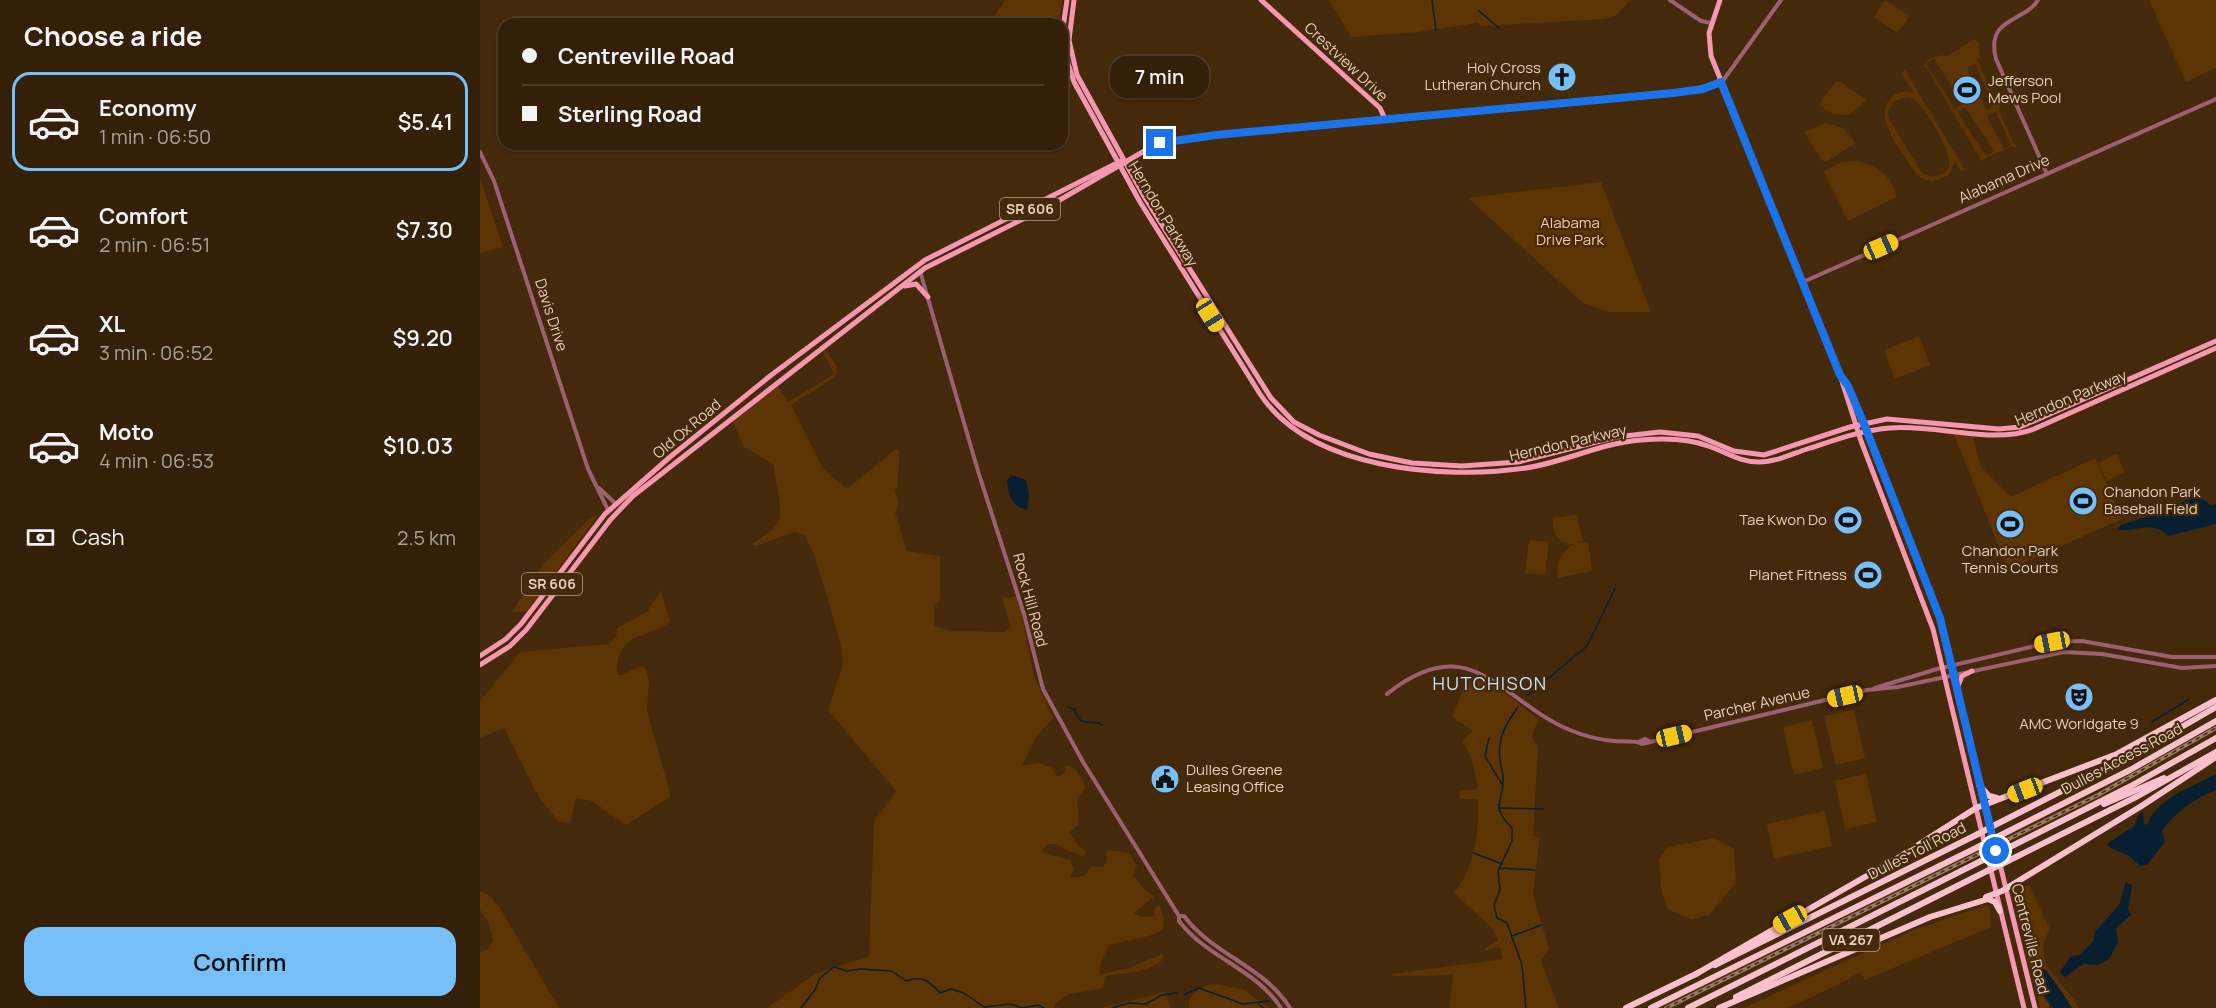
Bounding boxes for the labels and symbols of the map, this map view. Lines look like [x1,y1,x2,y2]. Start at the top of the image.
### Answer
street label: Crestview Drive [1300,17,1393,106]
callout: 7 min [1110,56,1210,98]
place label: Holy Cross Lutheran Church [1424,57,1541,95]
church icon: Holy Cross Lutheran Church [1546,61,1578,93]
place label: Jefferson Mews Pool [1988,70,2061,108]
sports icon: Jefferson Mews Pool [1951,74,1983,106]
route end [1146,129,1173,156]
street label: Alabama Drive [1955,149,2053,208]
street label: Herndon Parkway [1124,157,1203,271]
road number: SR 606 [1000,198,1060,220]
park label: Alabama Drive Park [1536,212,1605,250]
car [1861,231,1901,263]
street label: Davis Drive [530,276,573,354]
car [1193,295,1227,335]
street label: Herndon Parkway [2012,364,2130,431]
street label: Old Ox Road [648,394,725,463]
street label: Herndon Parkway [1507,419,1629,466]
place label: Chandon Park Baseball Field [2104,481,2201,519]
sports icon: Chandon Park Baseball Field [2067,485,2099,517]
sports icon: Tae Kwon Do [1832,504,1864,536]
sports icon: Chandon Park Tennis Courts [1994,508,2026,540]
place label: Tae Kwon Do [1739,509,1827,530]
place label: Chandon Park Tennis Courts [1962,540,2059,578]
street label: Rock Hill Road [1008,551,1053,649]
sports icon: Planet Fitness [1852,559,1884,591]
place label: Planet Fitness [1749,564,1847,585]
road number: SR 606 [522,573,582,595]
car [2033,630,2071,654]
district label: HUTCHISON [1432,671,1548,695]
street label: Parcher Avenue [1702,681,1812,726]
theatre icon: AMC Worldgate 9 [2063,681,2095,713]
car [1825,683,1865,709]
place label: AMC Worldgate 9 [2019,713,2139,734]
street label: Dulles Access Road [2058,718,2186,799]
car [1654,723,1694,749]
place label: Dulles Greene Leasing Office [1186,759,1284,797]
public building icon: Dulles Greene Leasing Office [1149,763,1181,795]
car [2005,775,2045,805]
street label: Dulles Toll Road [1864,817,1970,884]
route start [1982,837,2009,864]
street label: Centreville Road [2007,881,2054,996]
car [1770,902,1810,936]
road number: VA 267 [1822,929,1880,951]

